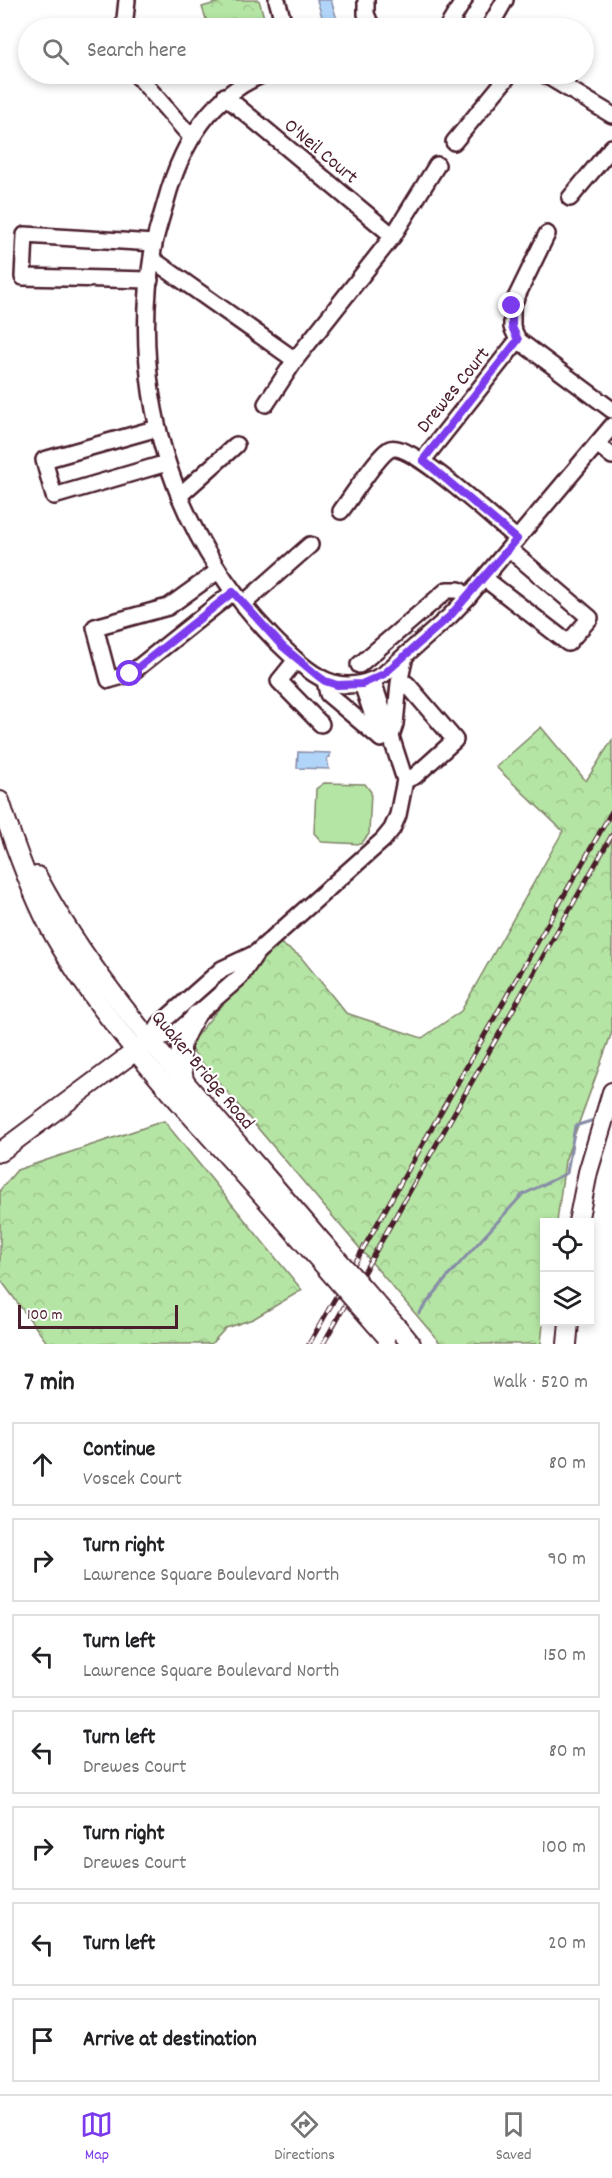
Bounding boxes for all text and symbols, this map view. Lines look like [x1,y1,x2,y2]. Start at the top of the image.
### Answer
search box [18,18,594,84]
icon: search [39,35,72,68]
text: Search here [87,36,186,67]
street label: O'Neil Court [277,113,363,192]
route end [498,292,524,318]
street label: Drewes Court [411,342,498,440]
route start [116,660,142,686]
street label: Quaker Bridge Road [143,1005,260,1137]
map controls [540,1218,594,1326]
button: locate [540,1218,594,1272]
button: layers [540,1272,594,1326]
scale bar [18,1302,178,1330]
text: 100 m [27,1304,63,1327]
text: 7 min [24,1365,75,1402]
text: Walk · 520 m [493,1369,588,1397]
text: Continue [83,1435,155,1466]
icon: ahead [26,1448,59,1481]
text: 80 m [549,1450,586,1478]
text: Voscek Court [83,1466,182,1494]
text: Turn right [83,1531,165,1562]
icon: right [26,1544,59,1577]
text: 90 m [548,1546,586,1574]
text: Lawrence Square Boulevard North [83,1562,339,1590]
text: Turn left [83,1627,155,1658]
icon: left [26,1640,59,1673]
text: 150 m [543,1642,586,1670]
text: Lawrence Square Boulevard North [83,1658,339,1686]
text: Turn left [83,1723,155,1754]
icon: left [26,1736,59,1769]
text: 80 m [549,1738,586,1766]
text: Drewes Court [83,1754,186,1782]
text: Turn right [83,1819,165,1850]
icon: right [26,1832,59,1865]
text: 100 m [542,1834,586,1862]
text: Drewes Court [83,1850,186,1878]
icon: left [26,1928,59,1961]
text: Turn left [83,1929,155,1960]
text: 20 m [548,1930,586,1958]
icon: arrive [26,2024,59,2057]
text: Arrive at destination [83,2025,257,2056]
tab: Map [80,2108,113,2167]
tab: Directions [274,2108,335,2167]
tab: Saved [496,2108,532,2167]

